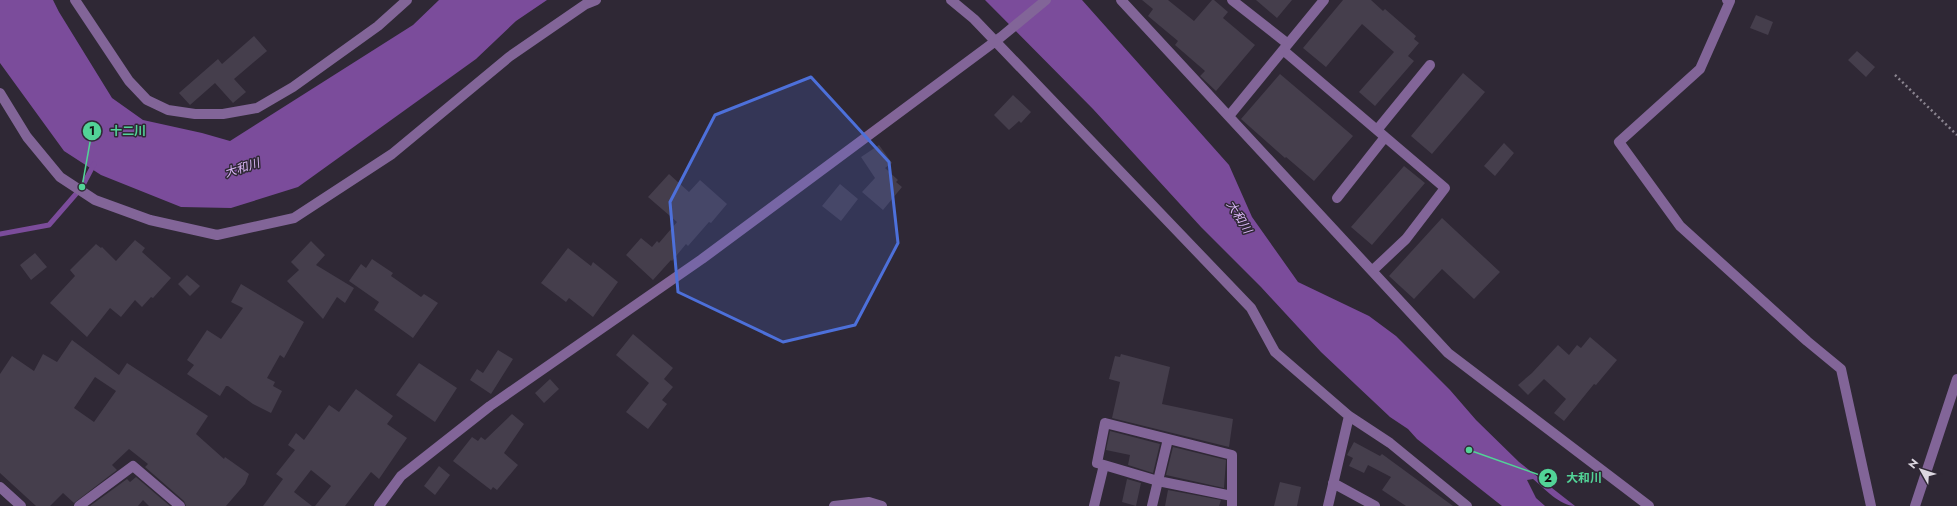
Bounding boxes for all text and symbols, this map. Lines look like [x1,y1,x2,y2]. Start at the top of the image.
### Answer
callout: 十二川 [82,119,154,143]
text: 1 [89,122,95,140]
text: 十二川 [110,122,146,140]
water label: 大和川 [222,153,264,182]
water label: 大和川 [1222,197,1257,239]
north arrow [1901,450,1941,490]
text: N [1904,455,1922,472]
callout: 大和川 [1538,466,1610,490]
text: 2 [1544,469,1552,487]
text: 大和川 [1566,469,1602,487]

